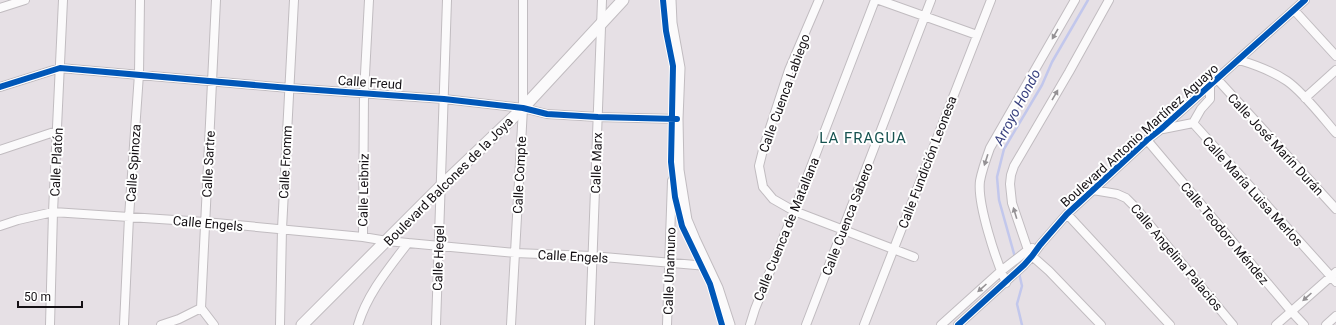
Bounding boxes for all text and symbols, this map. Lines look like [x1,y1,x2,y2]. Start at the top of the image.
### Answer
one-way arrow [1052,28,1059,40]
street label: Calle Cuenca Labiego [756,32,813,154]
street label: Boulevard Antonio Martínez Aguayo [1058,61,1221,210]
water label: Arroyo Hondo [990,66,1044,148]
street label: Calle Freud [337,73,403,92]
one-way arrow [1051,89,1058,101]
street label: Calle José Marín Durán [1224,90,1327,198]
street label: Calle Fundición Leonesa [895,94,960,231]
street label: Boulevard Balcones de la Joya [381,114,516,249]
street label: Calle Spinoza [123,124,144,203]
street label: Calle Fromm [276,125,295,199]
street label: Calle Platón [47,127,66,197]
district label: LA FRAGUA [819,129,907,147]
street label: Calle Sartre [199,130,218,198]
street label: Calle Marx [588,132,605,194]
street label: Calle María Luisa Merlos [1199,133,1306,249]
street label: Calle Compte [510,136,529,214]
street label: Calle Leibniz [355,153,372,227]
one-way arrow [983,154,989,166]
street label: Calle Cuenca de Matallana [751,155,822,303]
street label: Calle Cuenca Sabero [819,161,876,278]
street label: Calle Teodoro Méndez [1177,179,1272,288]
street label: Calle Angelina Palacios [1127,201,1226,314]
one-way arrow [1012,207,1018,219]
street label: Calle Engels [172,213,244,234]
street label: Calle Hegel [430,225,447,291]
street label: Calle Unamuno [660,227,679,315]
street label: Calle Engels [537,247,609,266]
scale bar [18,283,82,309]
one-way arrow [977,283,987,293]
text: 50 m [24,290,51,304]
one-way arrow [1301,293,1312,302]

